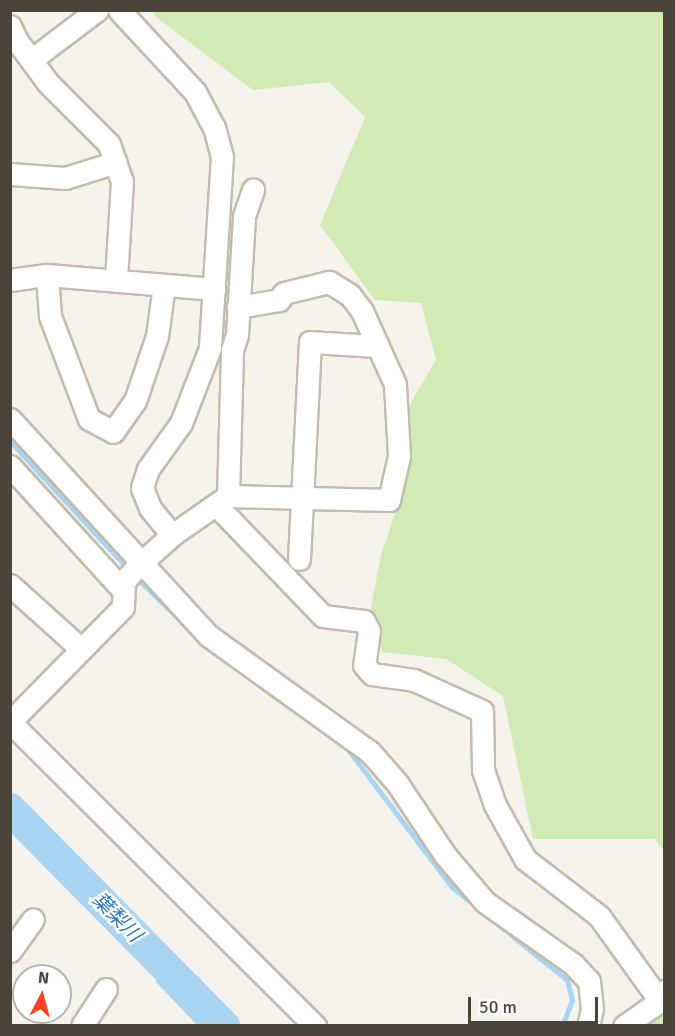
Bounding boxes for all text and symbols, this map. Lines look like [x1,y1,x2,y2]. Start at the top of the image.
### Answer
water label: 葉梨川 [87,887,147,947]
north arrow [12,964,72,1024]
text: N [37,968,50,989]
scale bar [471,985,602,1023]
text: 50 m [479,996,517,1018]

